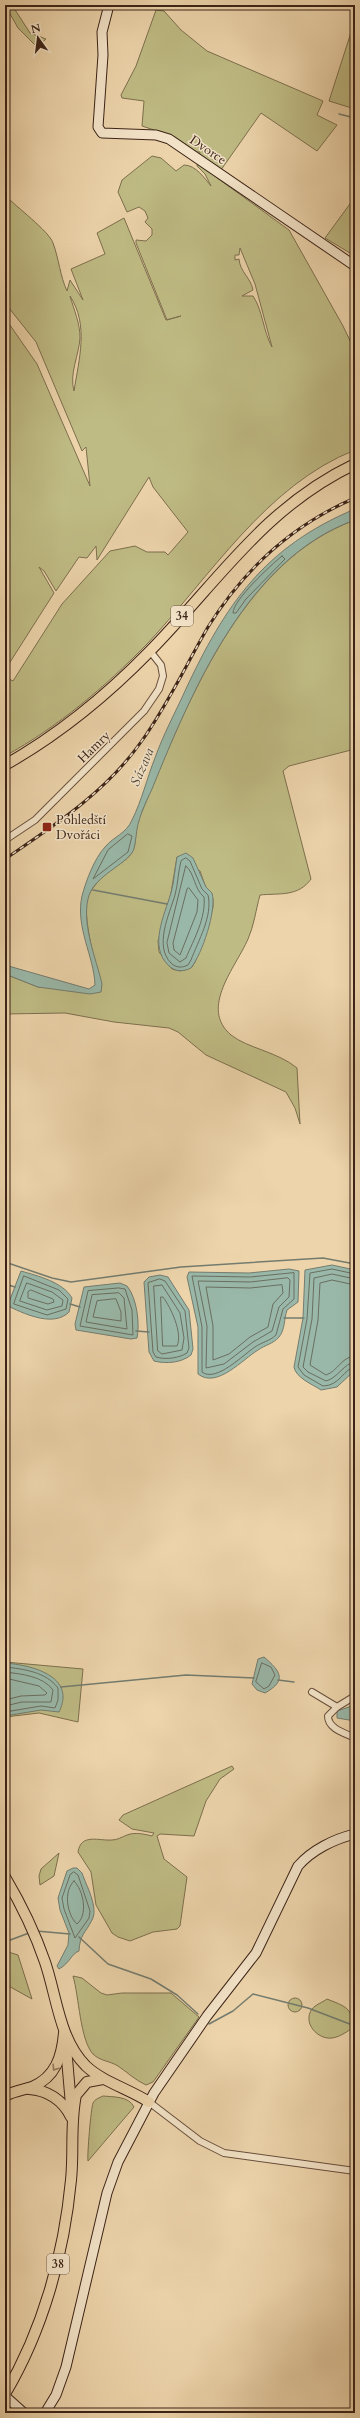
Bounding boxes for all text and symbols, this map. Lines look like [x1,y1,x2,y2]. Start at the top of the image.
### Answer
north arrow [18,18,58,58]
text: N [29,20,43,37]
street label: Dvorce [186,131,230,169]
road number: 34 [171,606,193,626]
street label: Hamry [74,727,114,767]
water label: Sázava [125,745,159,789]
place label: Pohledští Dvořáci [56,811,106,844]
marker: Pohledští Dvořáci [41,821,53,833]
one-way arrow [53,2063,60,2070]
road number: 38 [47,2254,69,2274]

